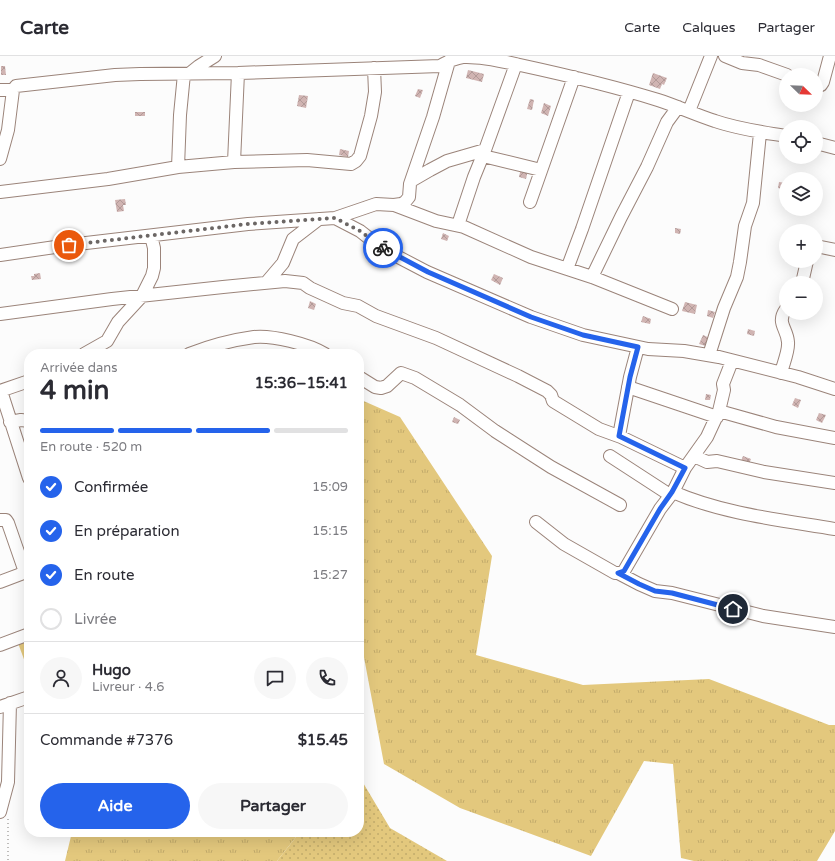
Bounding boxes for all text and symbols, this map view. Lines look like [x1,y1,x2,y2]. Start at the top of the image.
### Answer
text: Carte [20,17,69,39]
text: Carte [624,19,660,36]
text: Calques [682,19,735,36]
text: Partager [757,19,815,36]
north arrow [779,68,823,112]
map controls [779,68,823,320]
button: locate [779,120,823,164]
button: layers [779,172,823,216]
button: + [779,224,823,268]
pin [52,228,86,262]
courier [363,228,403,268]
icon: bag [58,234,80,256]
icon: bike [372,237,394,259]
button: − [779,276,823,320]
text: Arrivée dans [40,360,117,376]
text: 15:36–15:41 [255,374,348,392]
text: 4 min [40,375,109,406]
text: En route · 520 m [40,439,142,455]
icon: check [40,476,62,498]
text: Confirmée [74,478,148,496]
text: 15:09 [312,479,348,495]
icon: check [40,520,62,542]
text: En préparation [74,522,180,540]
text: 15:15 [312,523,348,539]
icon: check [40,564,62,586]
text: En route [74,566,134,584]
text: 15:27 [312,567,348,583]
pin [716,592,750,626]
icon: home [722,598,744,620]
text: Livrée [74,610,117,628]
button: person [40,657,82,699]
button: chat [254,657,296,699]
button: phone [306,657,348,699]
text: Hugo [92,661,131,679]
text: Livreur · 4.6 [92,679,165,695]
text: Commande #7376 [40,731,173,749]
text: $15.45 [298,731,348,749]
button: Aide [40,783,190,829]
button: Partager [198,783,348,829]

